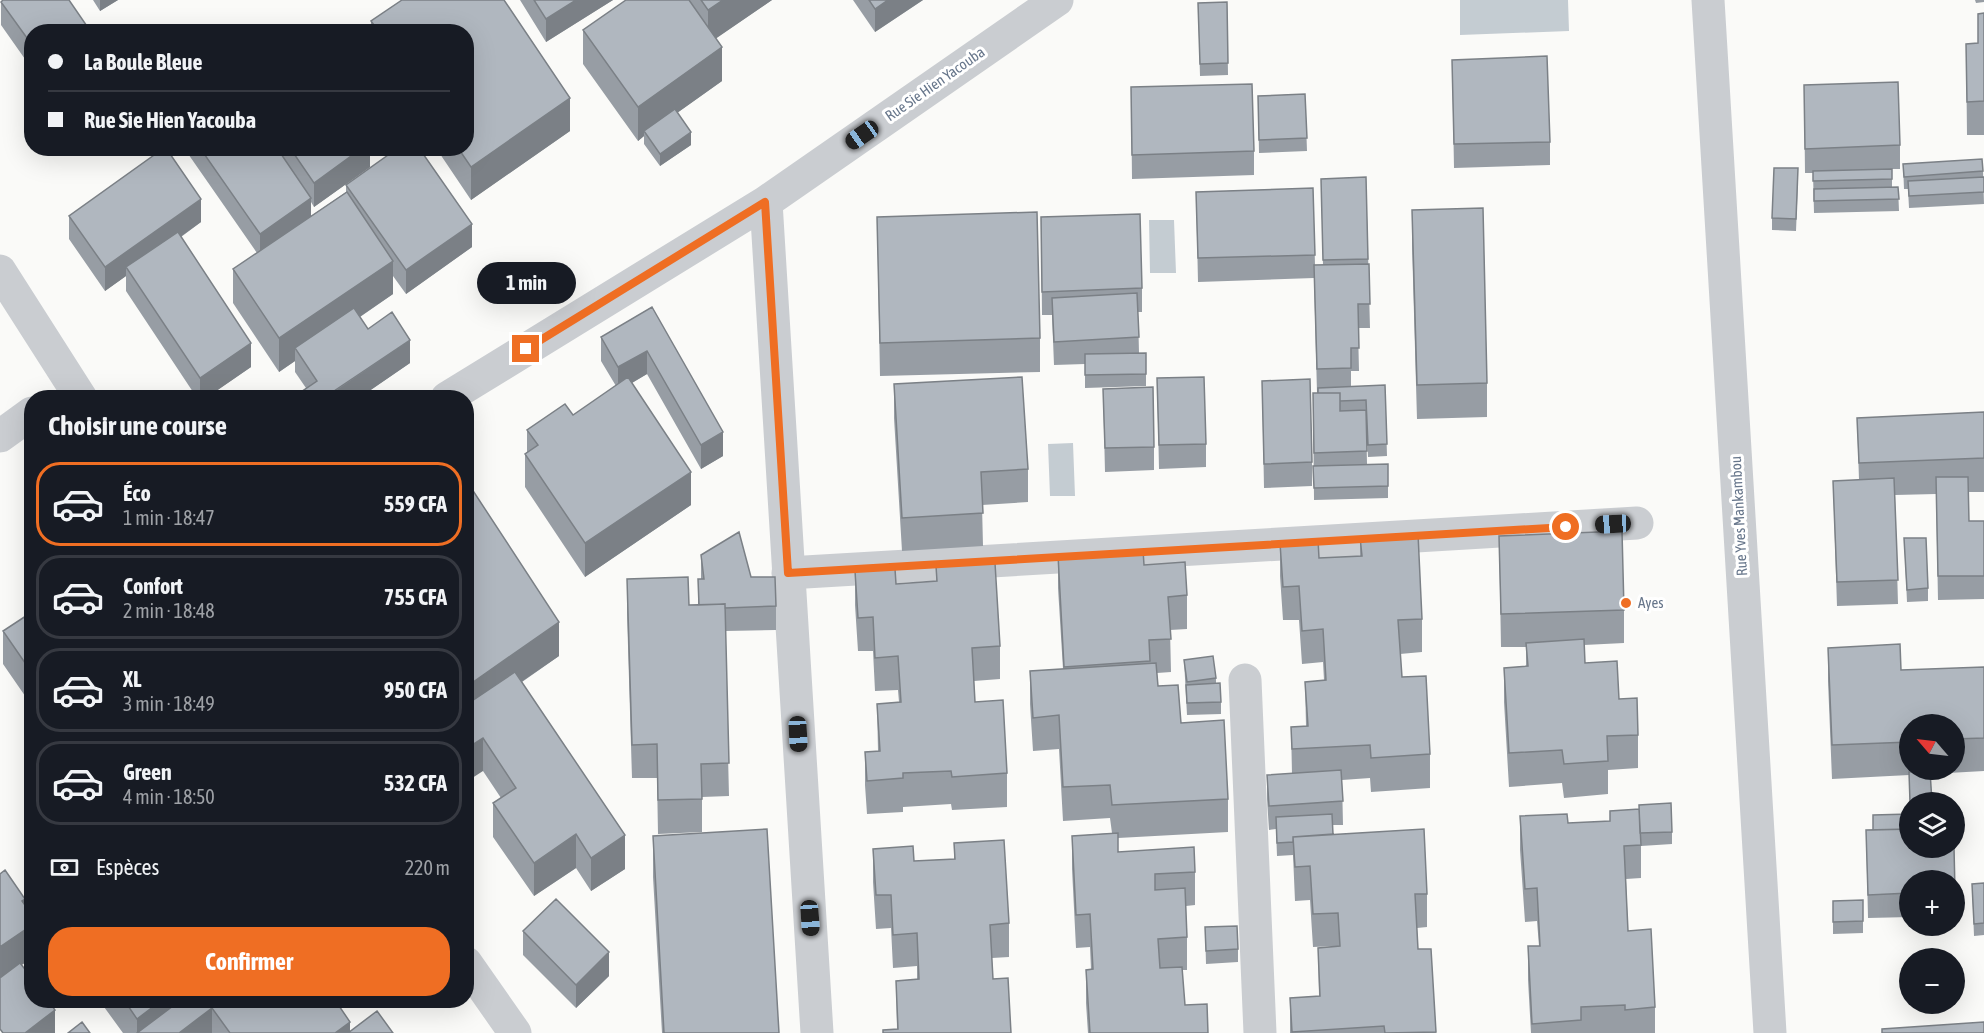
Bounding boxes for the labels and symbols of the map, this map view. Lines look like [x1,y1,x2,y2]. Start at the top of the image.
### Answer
street label: Rue Sie Hien Yacouba [882,43,988,124]
car [842,117,882,153]
callout: 1 min [476,262,576,304]
route end [512,335,539,362]
street label: Rue Yves Mankambou [1727,456,1750,576]
route start [1552,513,1579,540]
car [1595,514,1631,534]
place label: Ayes [1638,594,1664,611]
marker: Ayes [1619,596,1633,610]
north arrow [1899,714,1965,780]
car [788,716,808,752]
car [800,899,820,937]

